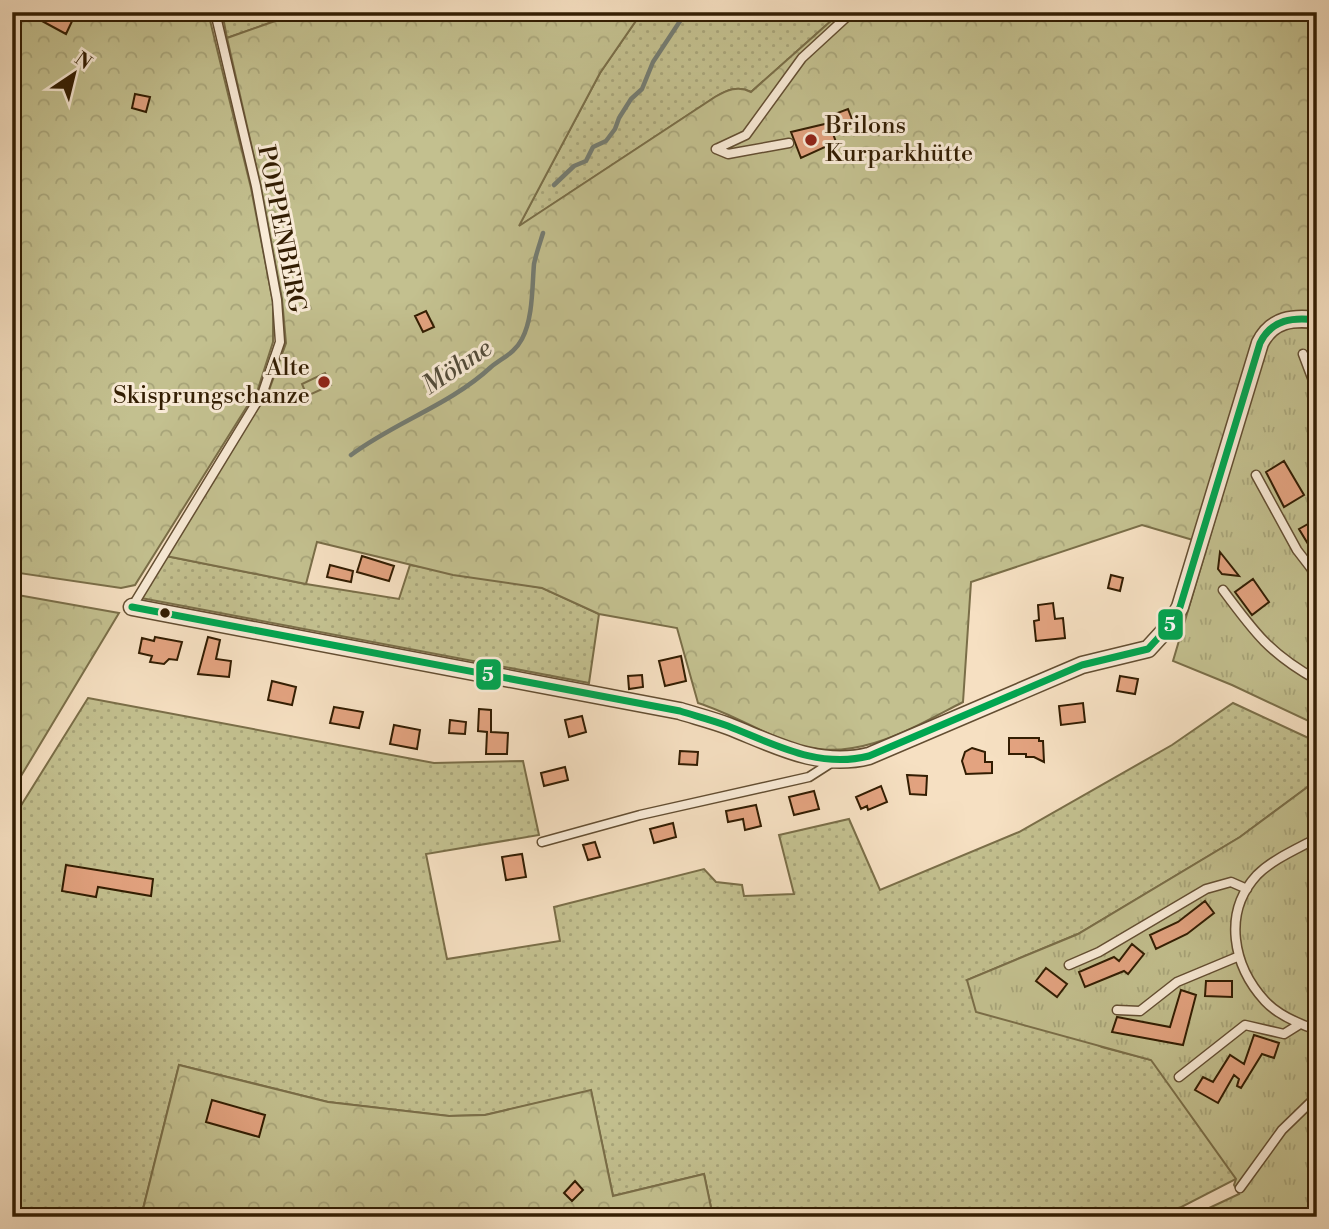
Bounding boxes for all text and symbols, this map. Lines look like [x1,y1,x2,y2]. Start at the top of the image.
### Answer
north arrow [38,38,108,108]
text: N [70,47,96,75]
place label: Brilons Kurparkhütte [824,111,973,169]
marker: Brilons Kurparkhütte [803,132,819,148]
street label: POPPENBERG [250,143,312,316]
water label: Möhne [416,332,498,402]
place label: Alte Skisprungschanze [113,353,310,411]
marker: Alte Skisprungschanze [316,374,332,390]
unlabelled marker [158,606,172,620]
line badge: 5 [1157,608,1184,641]
text: 5 [1164,613,1176,637]
line badge: 5 [475,658,502,691]
text: 5 [482,663,494,687]

